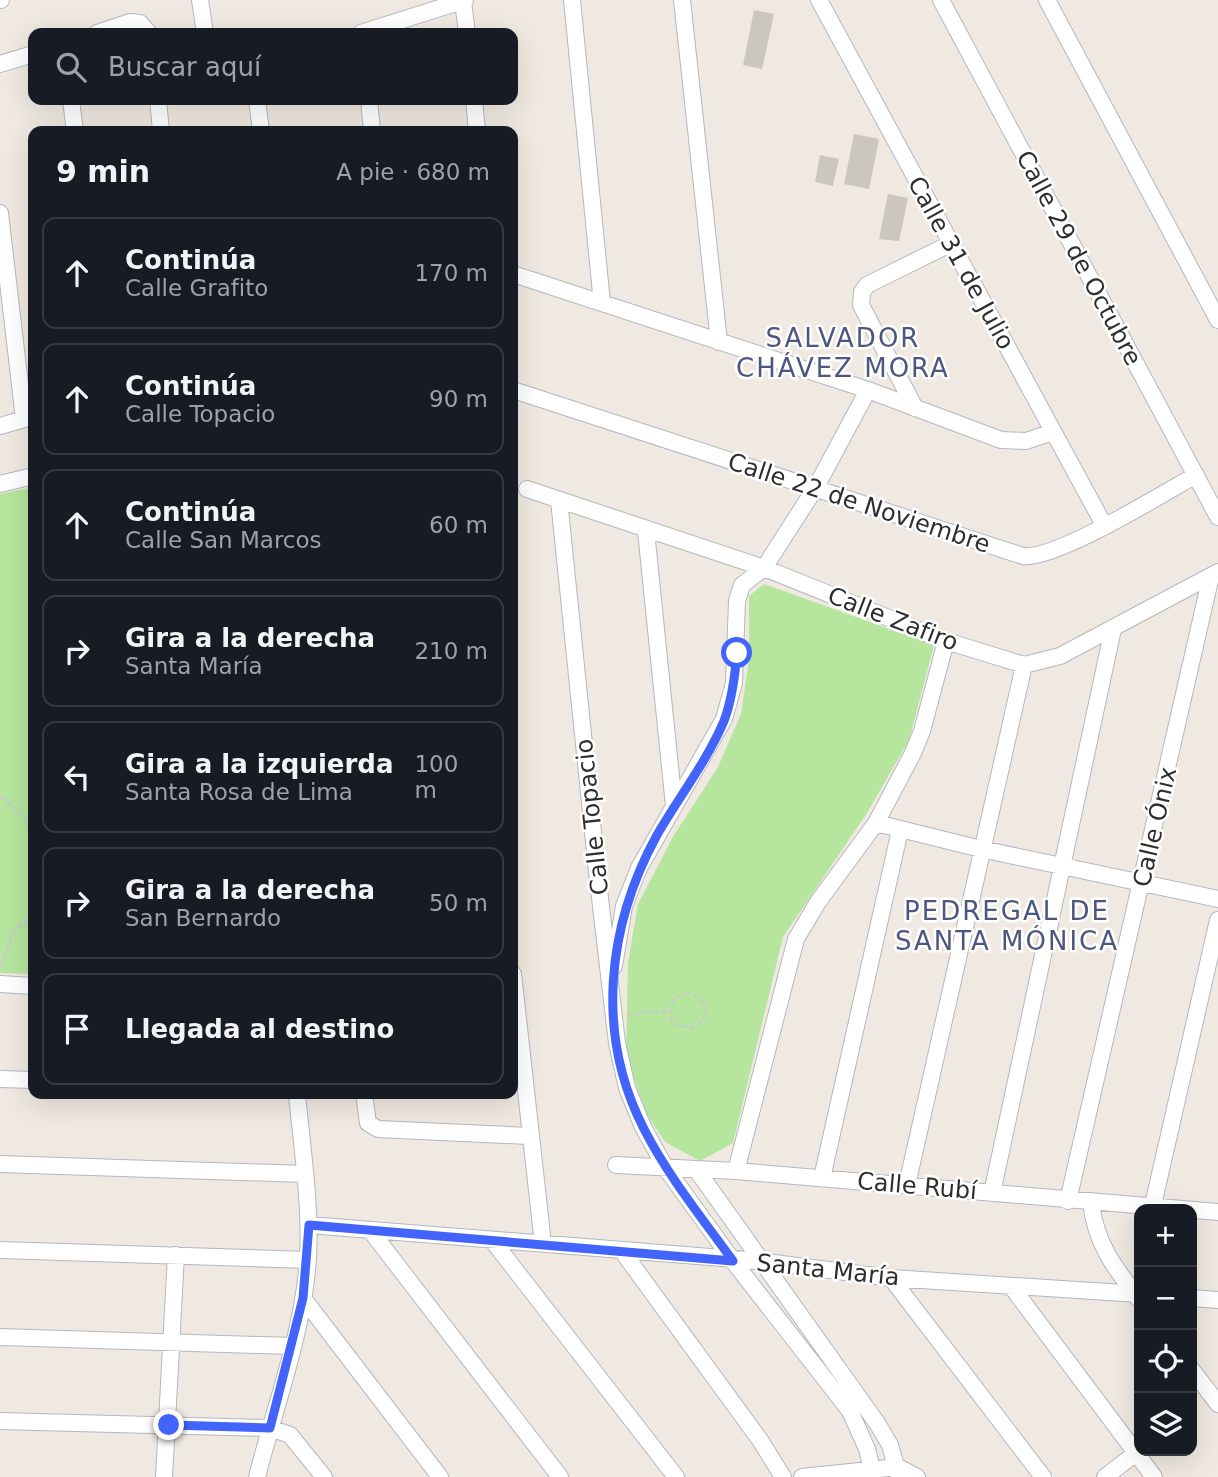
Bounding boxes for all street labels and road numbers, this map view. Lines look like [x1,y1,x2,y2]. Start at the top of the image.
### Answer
street label: Calle 29 de Octubre [1011,146,1147,370]
street label: Calle 31 de Julio [902,172,1020,354]
street label: Calle 22 de Noviembre [724,447,994,559]
street label: Calle Zafiro [824,581,962,657]
street label: Calle Topacio [570,737,614,897]
street label: Calle Ónix [1126,764,1182,890]
street label: Calle Rubí [856,1167,979,1205]
street label: Santa María [755,1249,901,1291]

